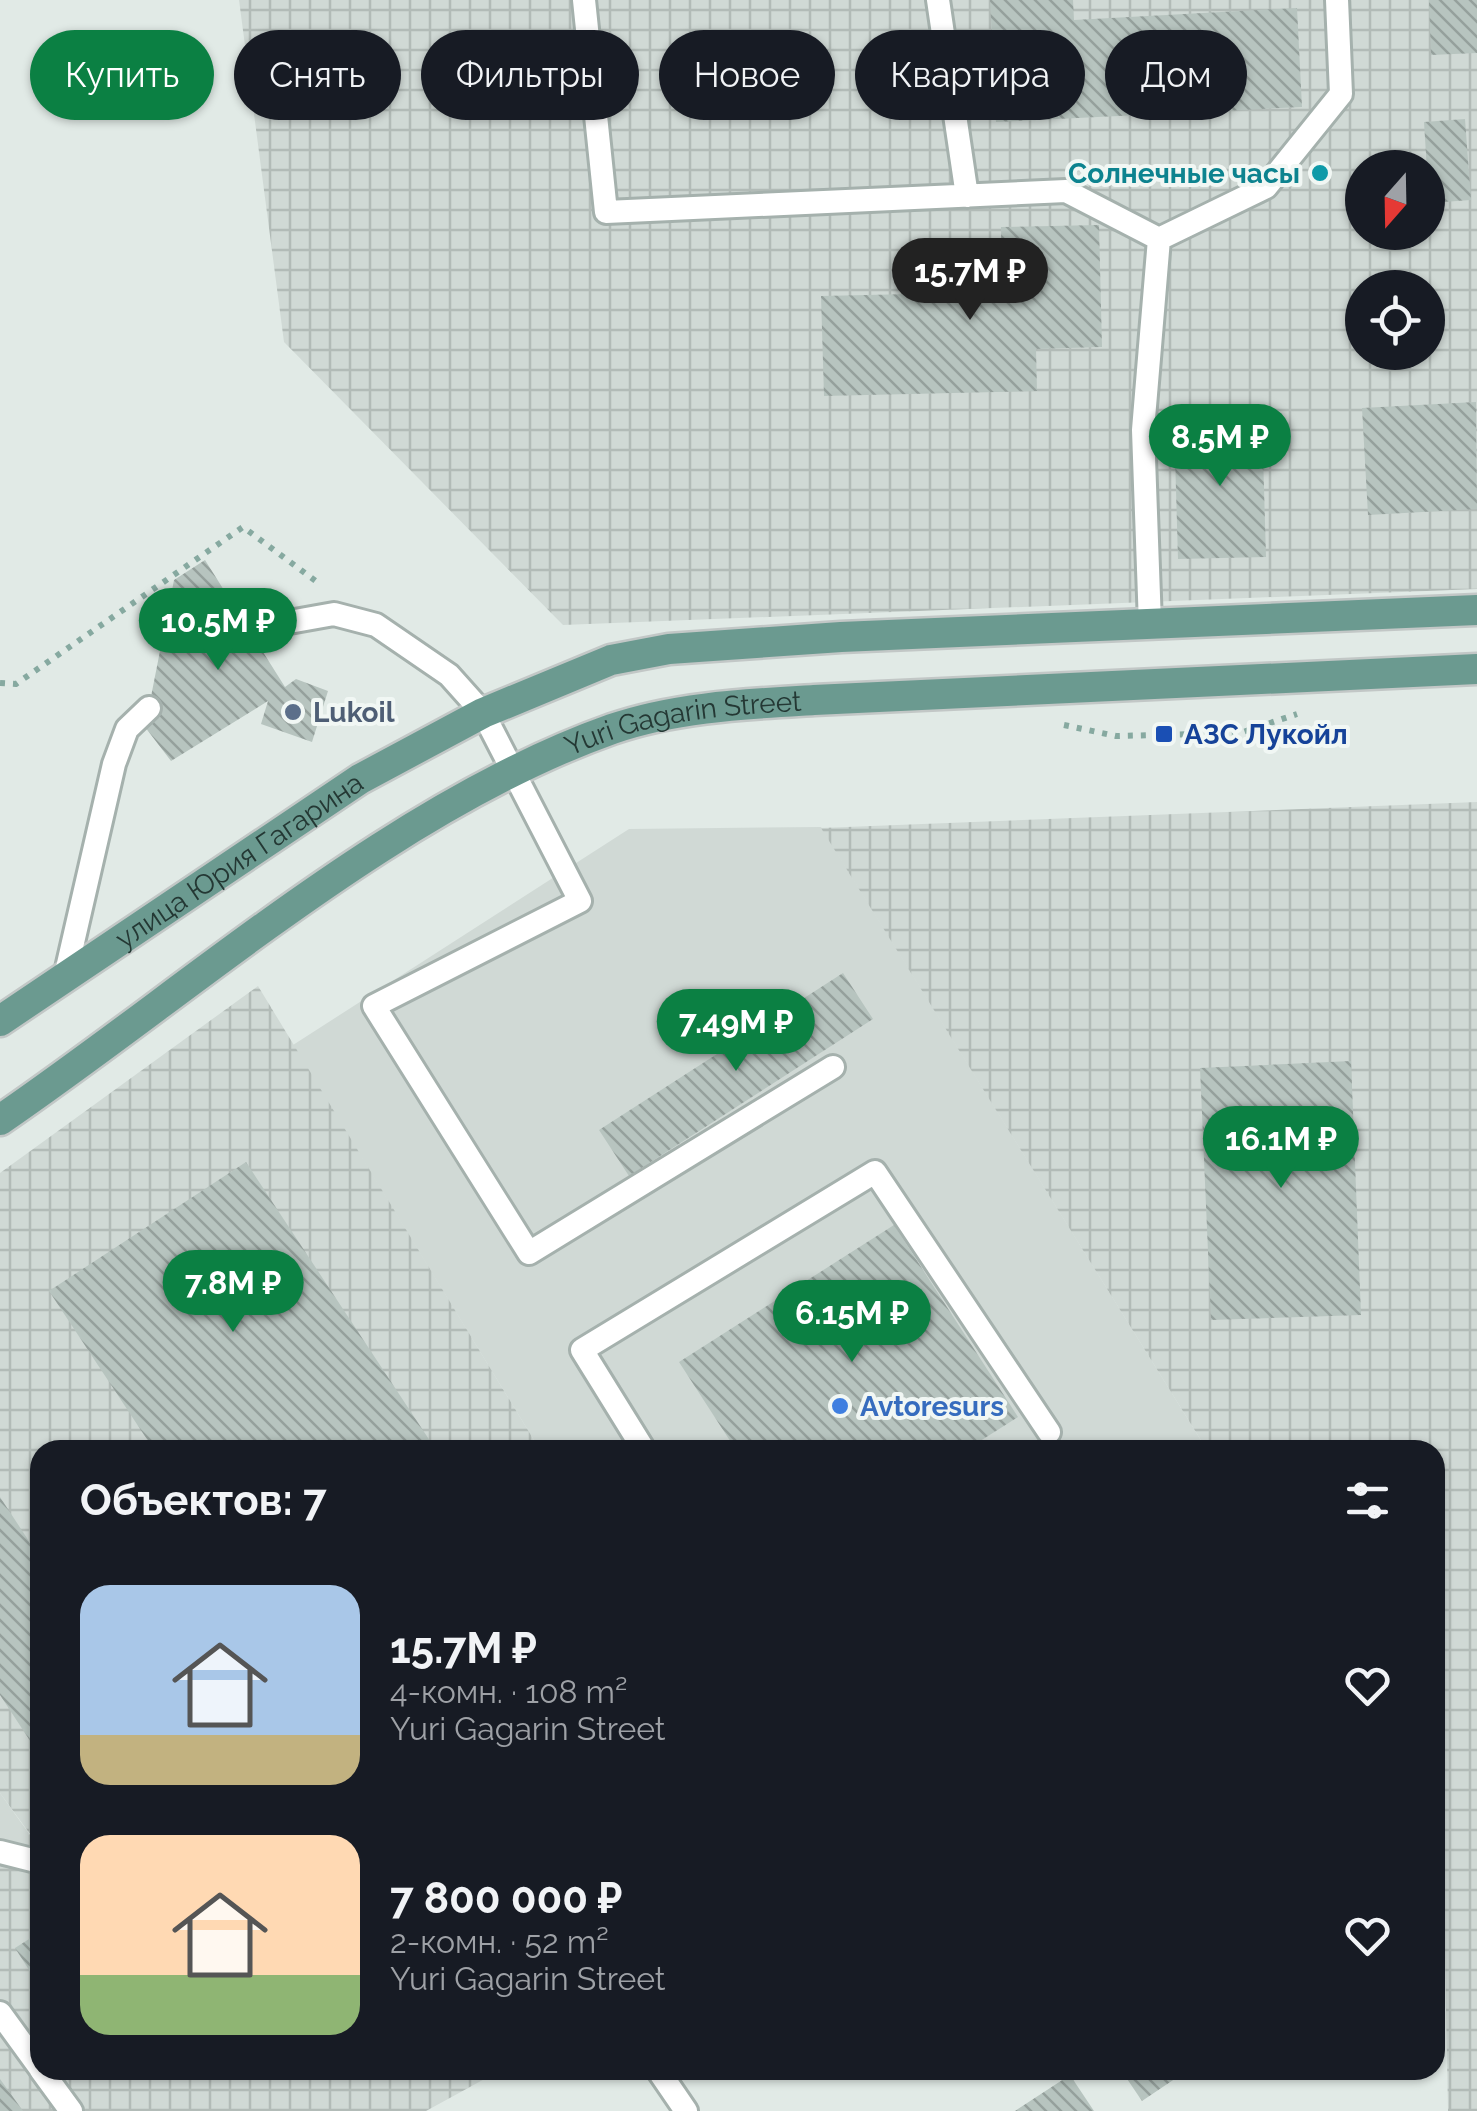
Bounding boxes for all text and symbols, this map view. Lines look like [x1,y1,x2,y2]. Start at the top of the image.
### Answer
chip: Купить [30,30,214,120]
chip: Снять [234,30,401,120]
chip: Фильтры [421,30,639,120]
chip: Новое [659,30,835,120]
chip: Квартира [855,30,1085,120]
chip: Дом [1105,30,1247,120]
north arrow [1345,150,1445,250]
map controls [1345,150,1445,370]
place label: Солнечные часы [1068,157,1300,190]
marker: Солнечные часы [1309,162,1331,184]
pin: 15.7M ₽ [878,238,1062,323]
text: 15.7M ₽ [914,252,1026,289]
button: locate [1345,270,1445,370]
pin: 8.5M ₽ [1139,404,1301,489]
text: 8.5M ₽ [1171,418,1269,455]
pin: 10.5M ₽ [126,588,310,673]
text: 10.5M ₽ [161,602,275,639]
street label: Yuri Gagarin Street [560,684,803,762]
place label: Lukoil [313,696,395,729]
marker: Lukoil [282,701,304,723]
place label: АЗС Лукойл [1184,718,1348,751]
marker: АЗС Лукойл [1153,723,1175,745]
street label: улица Юрия Гагарина [109,765,369,955]
pin: 7.49M ₽ [644,989,828,1074]
text: 7.49M ₽ [679,1003,793,1040]
pin: 16.1M ₽ [1189,1106,1373,1191]
text: 16.1M ₽ [1225,1120,1337,1157]
pin: 7.8M ₽ [152,1250,314,1335]
text: 7.8M ₽ [185,1264,281,1301]
pin: 6.15M ₽ [760,1280,944,1365]
text: 6.15M ₽ [795,1294,909,1331]
place label: Avtoresurs [860,1390,1004,1423]
marker: Avtoresurs [829,1395,851,1417]
icon: filters [1340,1473,1395,1528]
text: Объектов: 7 [80,1476,327,1525]
text: 15.7M ₽ [390,1624,537,1673]
icon: home [160,1625,280,1745]
icon: heart [1340,1658,1395,1713]
text: 4-комн. · 108 m² [390,1673,627,1710]
text: Yuri Gagarin Street [390,1710,666,1747]
text: 7 800 000 ₽ [390,1874,623,1923]
icon: home [160,1875,280,1995]
icon: heart [1340,1908,1395,1963]
text: 2-комн. · 52 m² [390,1923,609,1960]
text: Yuri Gagarin Street [390,1960,666,1997]

